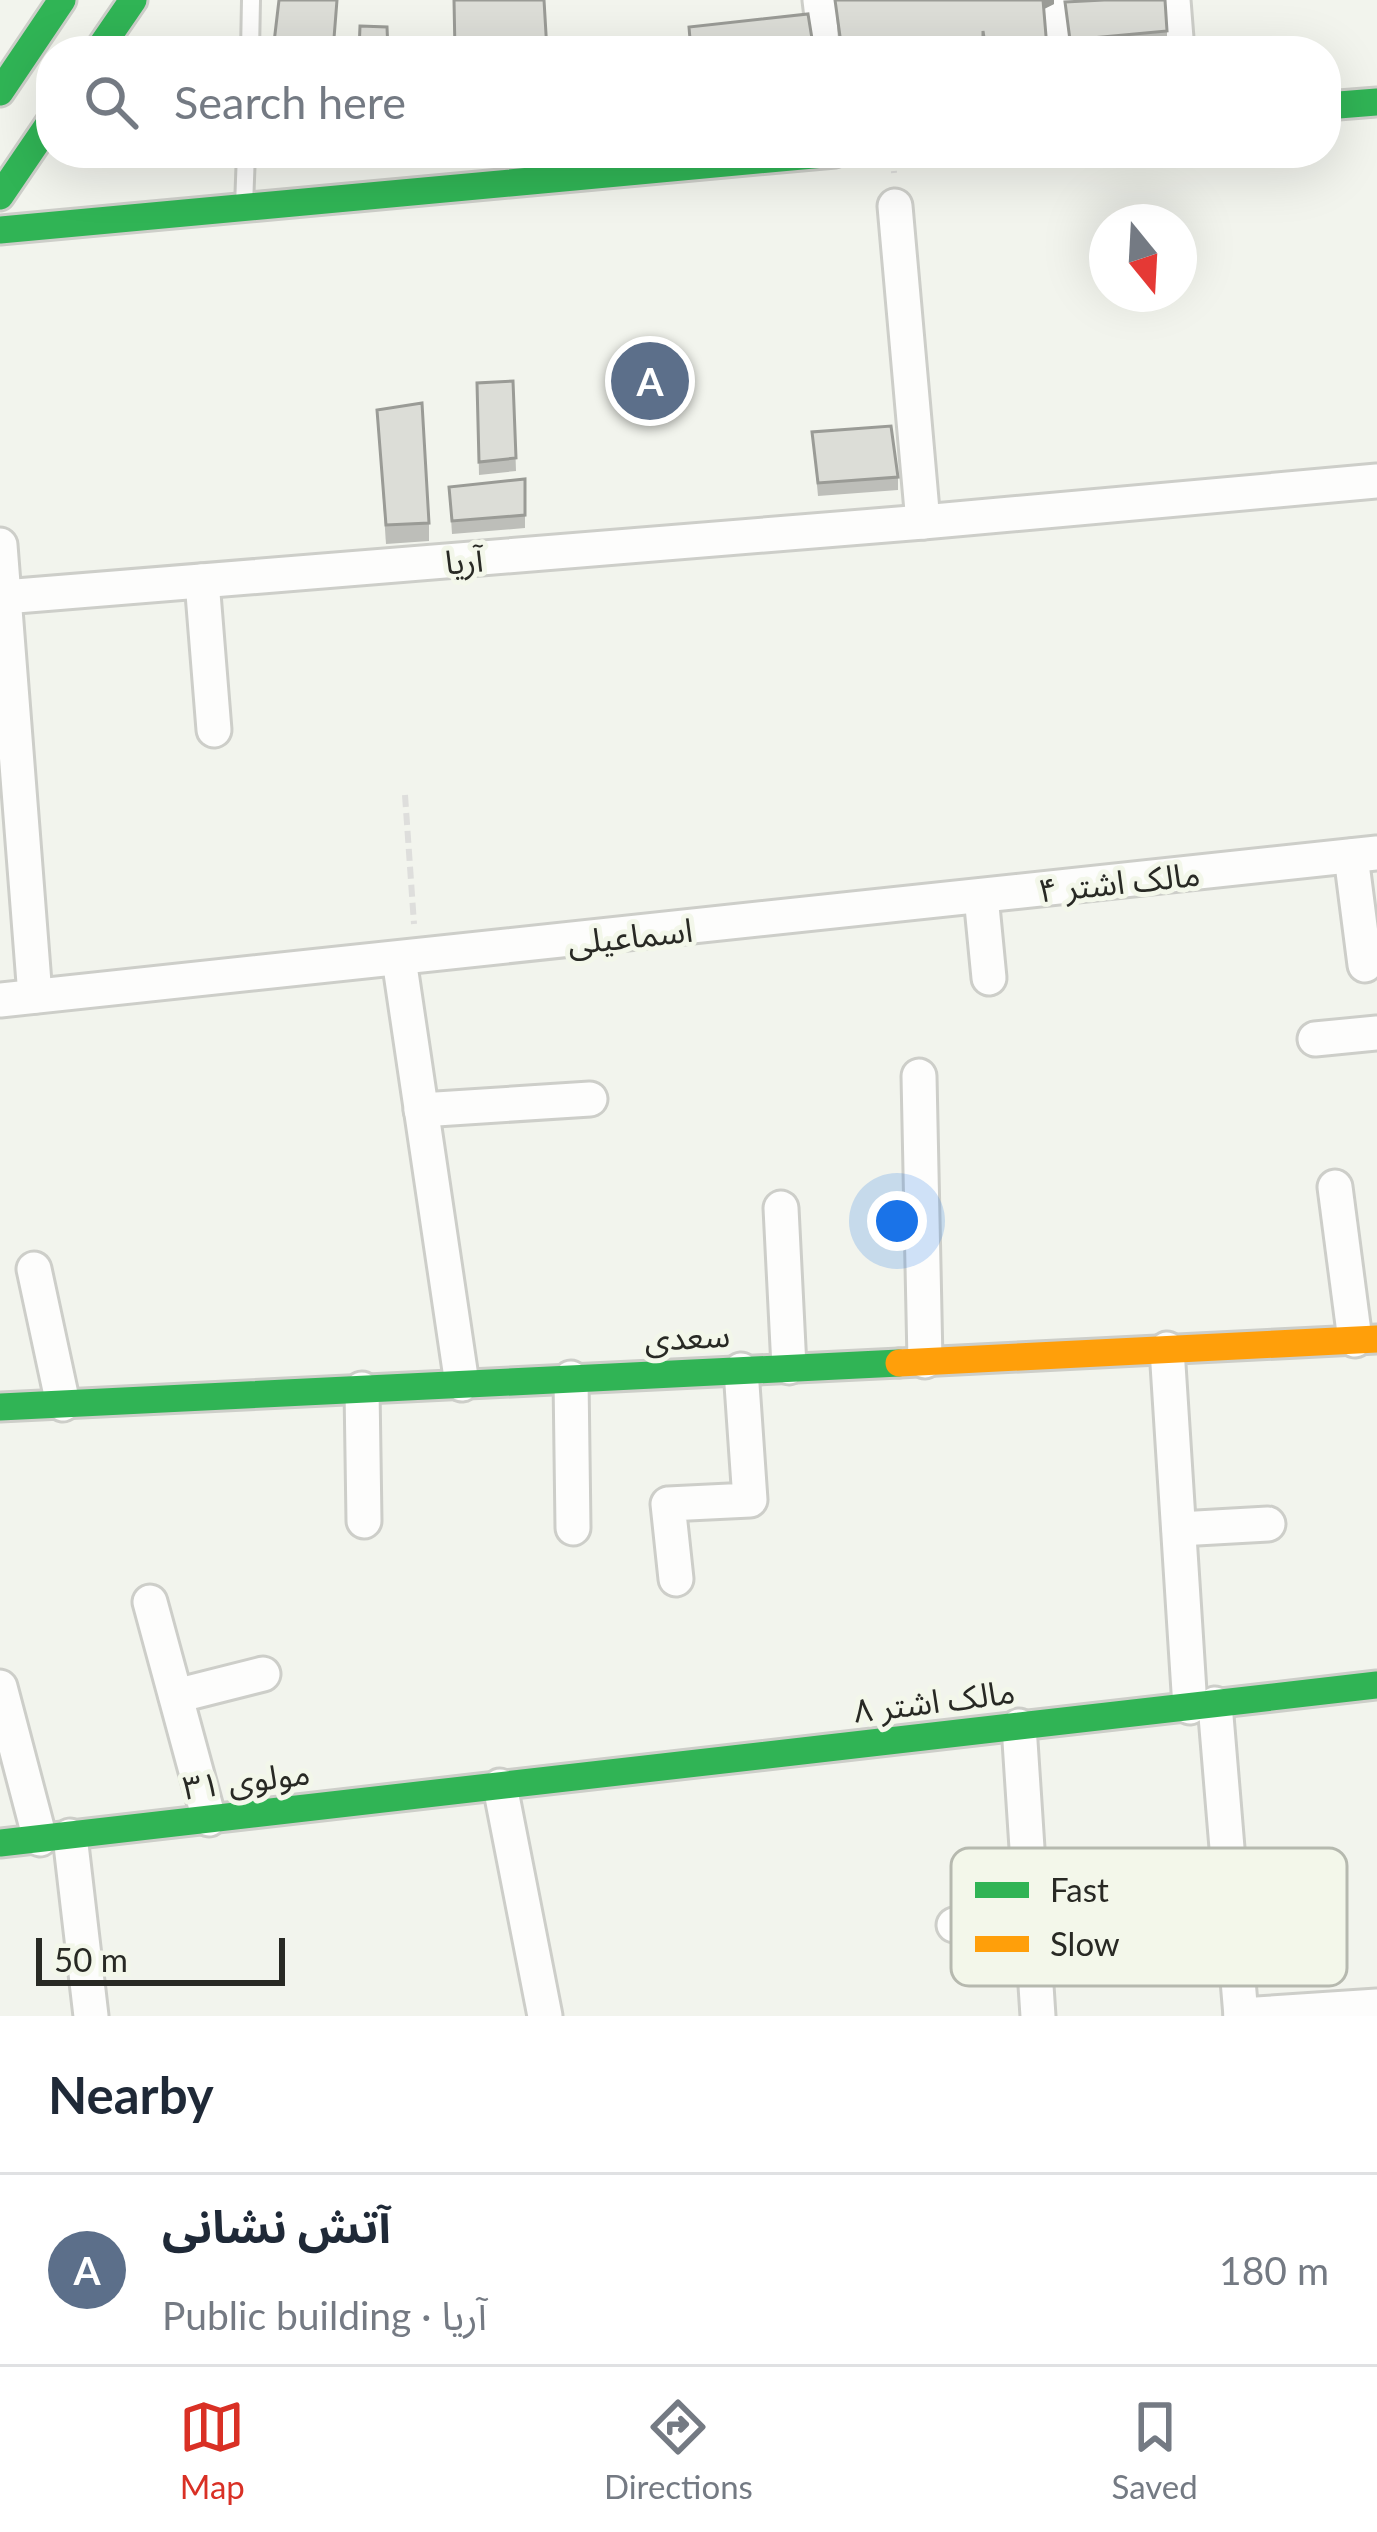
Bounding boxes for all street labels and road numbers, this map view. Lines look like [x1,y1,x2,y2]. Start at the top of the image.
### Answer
street label: آریا [443,538,486,583]
street label: مالک اشتر ۴ [1036,853,1202,910]
street label: اسماعیلی [566,909,695,962]
street label: سعدی [643,1314,731,1359]
street label: مالک اشتر ۸ [851,1670,1017,1731]
street label: مولوی ۳۱ [180,1751,312,1808]

